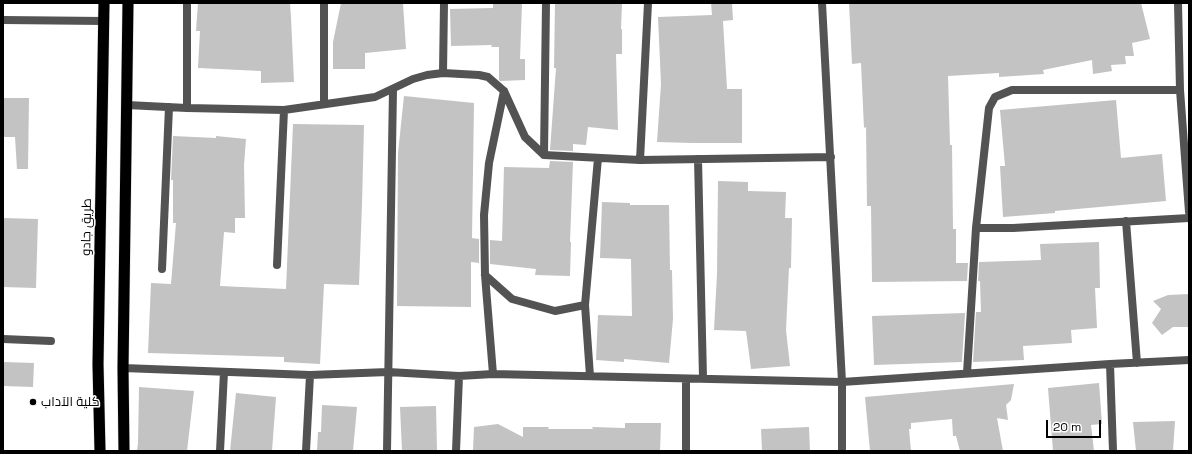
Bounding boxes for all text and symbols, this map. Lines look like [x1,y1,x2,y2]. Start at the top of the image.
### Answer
street label: طريق جادو [79,198,95,256]
place label: كلية الآداب [41,394,100,410]
marker: كلية الآداب [28,397,38,407]
scale bar [1048,412,1103,438]
text: 20 m [1053,419,1081,435]

